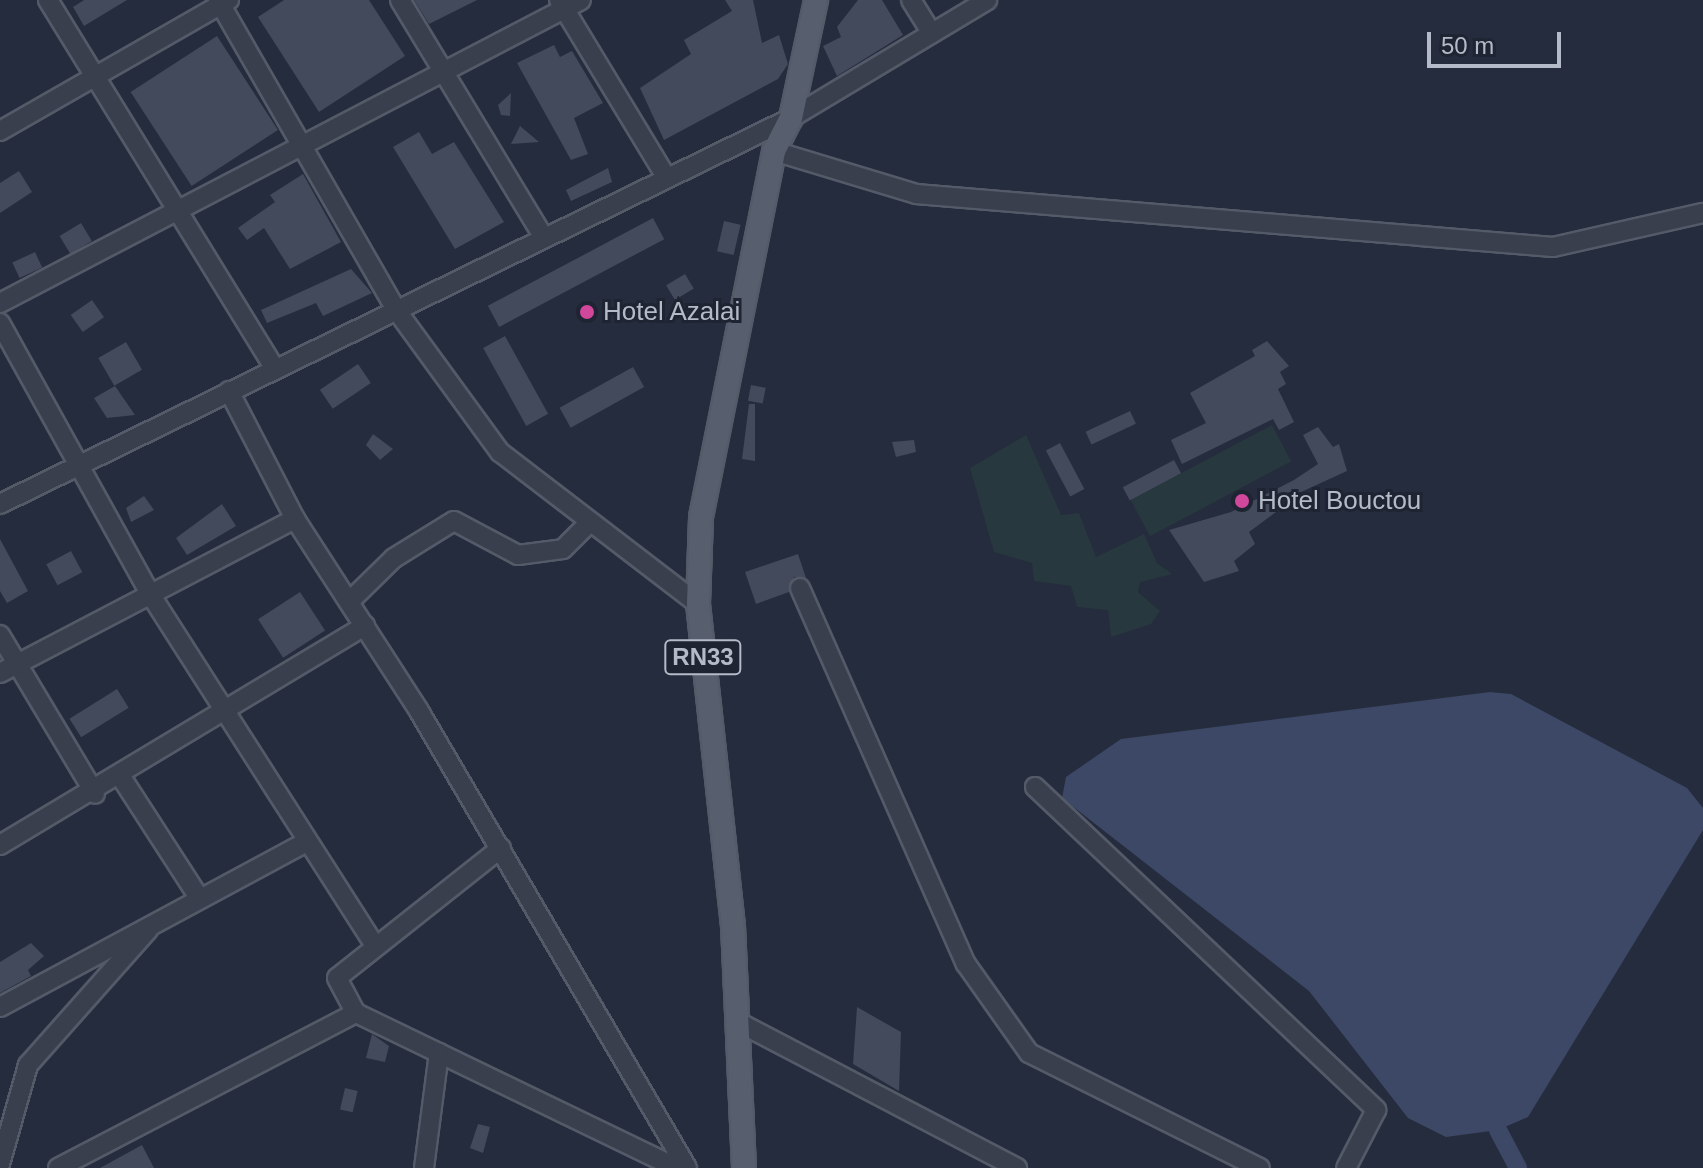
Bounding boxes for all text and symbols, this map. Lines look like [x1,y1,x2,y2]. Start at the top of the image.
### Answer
scale bar [1431,16,1565,66]
text: 50 m [1441,32,1494,59]
place label: Hotel Azalai [603,296,742,328]
marker: Hotel Azalai [578,303,596,321]
place label: Hotel Bouctou [1258,485,1421,517]
marker: Hotel Bouctou [1233,492,1251,510]
road number: RN33 [663,637,743,677]

